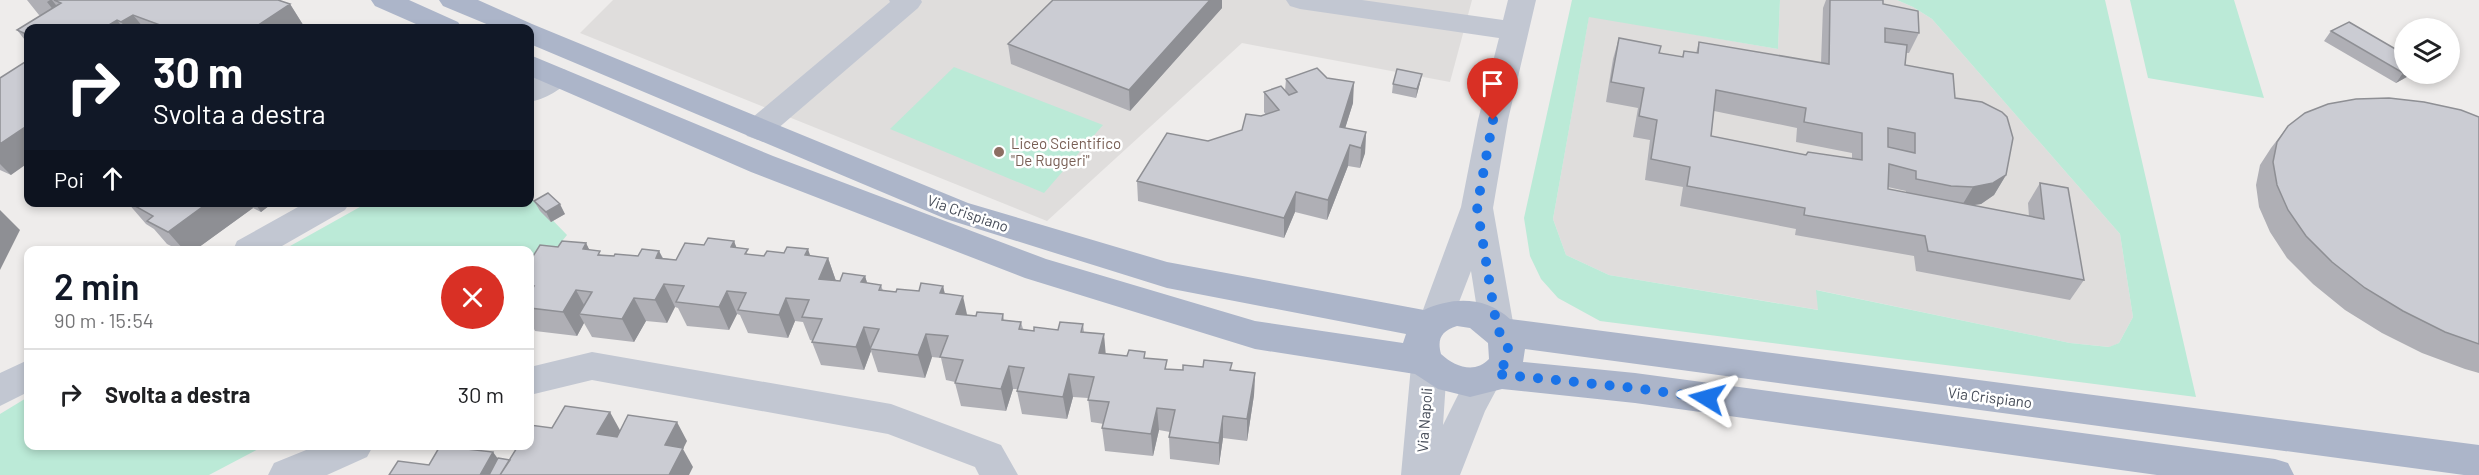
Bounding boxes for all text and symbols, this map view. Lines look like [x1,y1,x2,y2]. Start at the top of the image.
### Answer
map controls [2394,18,2460,84]
button: layers [2394,18,2460,84]
text: 30 m [153,46,243,96]
icon: right [54,48,132,126]
pin [1467,58,1518,120]
icon: arrive [1476,67,1509,100]
text: Svolta a destra [153,97,326,129]
place label: Liceo Scientifico "De Ruggeri" [1011,134,1121,169]
marker: Liceo Scientifico "De Ruggeri" [992,145,1006,159]
icon: ahead [96,162,129,195]
text: Poi [54,166,84,192]
street label: Via Crispiano [925,191,1011,235]
text: 2 min [54,264,140,307]
button: close [441,266,504,329]
text: 90 m · 15:54 [54,308,154,332]
position arrow [1675,366,1739,430]
icon: right [54,378,87,411]
text: Svolta a destra [105,381,250,407]
text: 30 m [458,381,504,407]
street label: Via Crispiano [1947,383,2033,411]
street label: Via Napoli [1413,387,1435,453]

